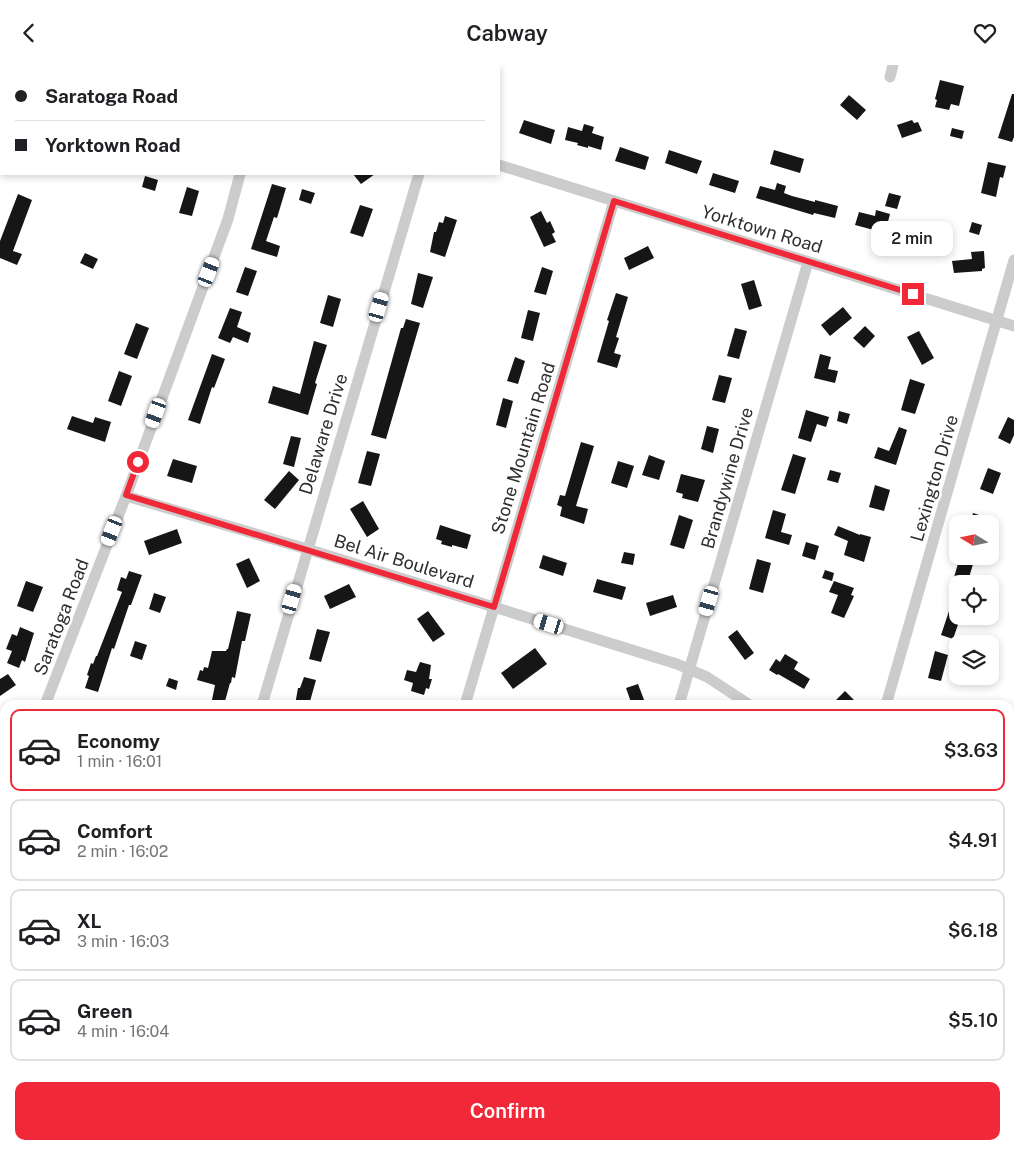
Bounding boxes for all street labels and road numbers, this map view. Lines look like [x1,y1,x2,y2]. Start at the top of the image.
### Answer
street label: Yorktown Road [699,201,825,257]
street label: Stone Mountain Road [487,359,559,537]
street label: Delaware Drive [295,371,351,497]
street label: Brandywine Drive [697,405,757,551]
street label: Lexington Drive [906,412,962,544]
street label: Bel Air Boulevard [331,530,477,592]
street label: Saratoga Road [29,556,93,678]

